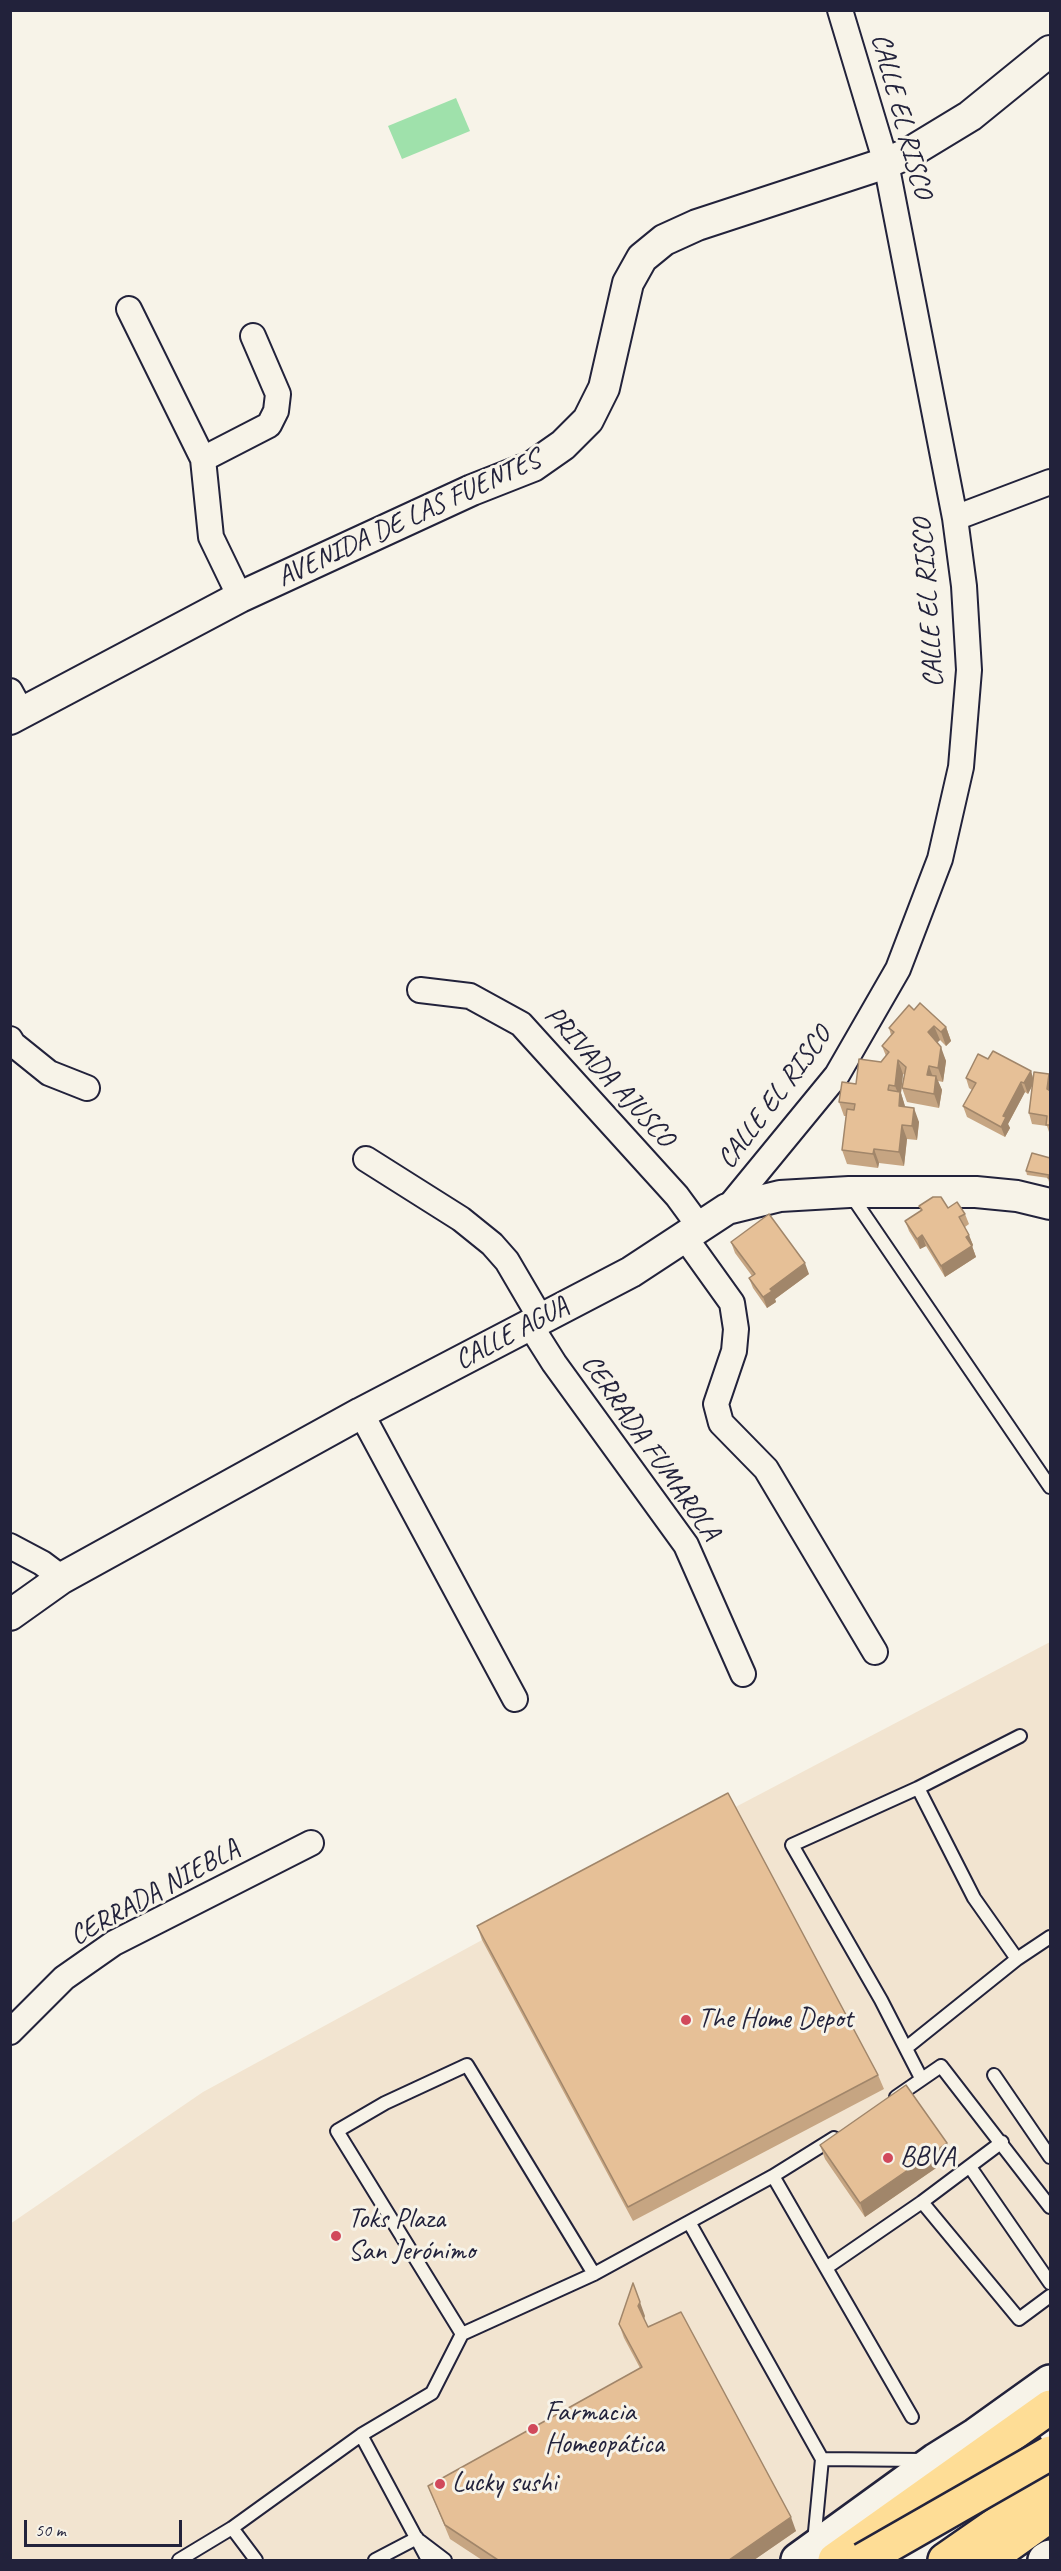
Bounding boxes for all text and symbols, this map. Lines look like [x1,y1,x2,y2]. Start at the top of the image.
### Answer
street label: CALLE EL RISCO [863,30,939,202]
street label: AVENIDA DE LAS FUENTES [272,443,546,595]
street label: CALLE EL RISCO [906,517,952,689]
street label: PRIVADA AJUSCO [537,999,681,1155]
street label: CALLE EL RISCO [711,1020,839,1176]
street label: CALLE AGUA [449,1290,575,1378]
street label: CERRADA FUMAROLA [573,1348,727,1548]
street label: CERRADA NIEBLA [64,1833,246,1953]
place label: The Home Depot [698,2003,853,2037]
marker: The Home Depot [679,2013,693,2027]
place label: BBVA [900,2141,955,2175]
marker: BBVA [881,2151,895,2165]
place label: Toks Plaza San Jerónimo [348,2203,475,2269]
marker: Toks Plaza San Jerónimo [329,2229,343,2243]
place label: Farmacia Homeopática [545,2396,664,2462]
marker: Farmacia Homeopática [526,2422,540,2436]
place label: Lucky sushi [452,2467,557,2501]
marker: Lucky sushi [433,2477,447,2491]
scale bar [27,2508,184,2546]
text: 50 m [35,2519,66,2541]

